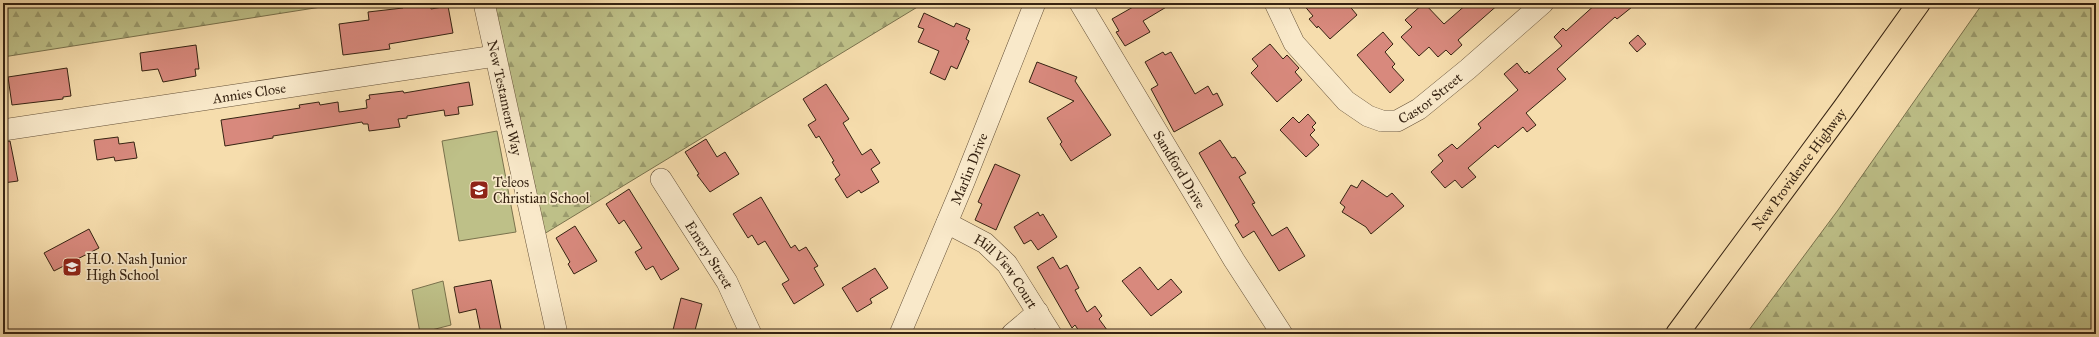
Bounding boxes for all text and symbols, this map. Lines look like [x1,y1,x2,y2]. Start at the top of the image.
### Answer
street label: New Testament Way [483,38,525,158]
street label: Castor Street [1395,69,1466,128]
street label: Annies Close [211,80,287,107]
street label: New Providence Highway [1749,105,1850,234]
street label: Sandford Drive [1149,128,1209,212]
street label: Marlin Drive [947,130,992,208]
place label: Teleos Christian School [493,174,590,207]
school or university icon: Teleos Christian School [468,179,490,201]
street label: Emery Street [681,218,737,292]
street label: Hill View Court [971,231,1041,312]
place label: H.O. Nash Junior High School [86,251,188,284]
school or university icon: H.O. Nash Junior High School [61,256,83,278]

